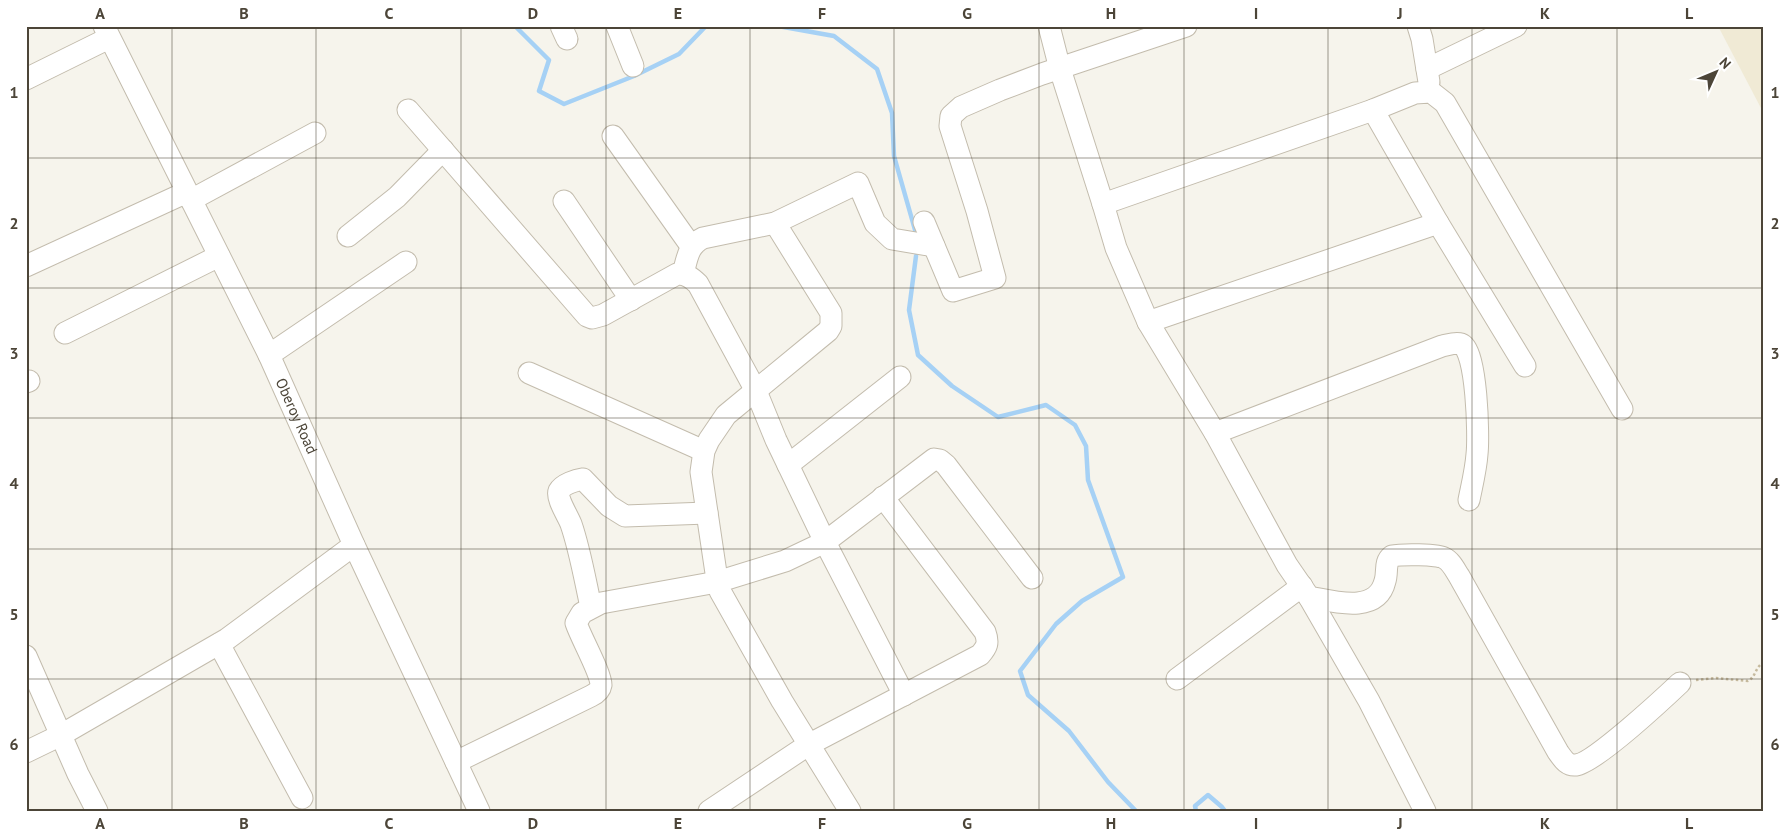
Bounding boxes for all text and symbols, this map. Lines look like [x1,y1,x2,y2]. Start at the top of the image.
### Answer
text: A [95,3,105,23]
text: B [239,3,249,23]
text: C [385,3,394,23]
text: D [528,3,538,23]
text: E [674,3,682,23]
text: F [818,3,826,23]
text: G [962,3,972,23]
text: H [1106,3,1116,23]
text: I [1254,3,1258,23]
text: J [1396,3,1403,23]
text: K [1540,3,1550,23]
text: L [1685,3,1694,23]
north arrow [1692,48,1742,98]
text: N [1716,53,1735,73]
text: 1 [9,82,19,102]
text: 1 [1770,82,1780,102]
text: 2 [9,213,19,233]
text: 2 [1770,213,1780,233]
text: 3 [9,343,19,363]
text: 3 [1770,343,1780,363]
street label: Oberoy Road [272,375,322,457]
text: 4 [9,473,19,493]
text: 4 [1770,473,1780,493]
text: 5 [9,604,19,624]
text: 5 [1770,604,1780,624]
text: 6 [9,734,19,754]
text: 6 [1770,734,1780,754]
text: A [95,813,105,833]
text: B [239,813,249,833]
text: C [385,813,394,833]
text: D [528,813,538,833]
text: E [674,813,682,833]
text: F [818,813,826,833]
text: G [962,813,972,833]
text: H [1106,813,1116,833]
text: I [1254,813,1258,833]
text: J [1396,813,1403,833]
text: K [1540,813,1550,833]
text: L [1685,813,1694,833]

